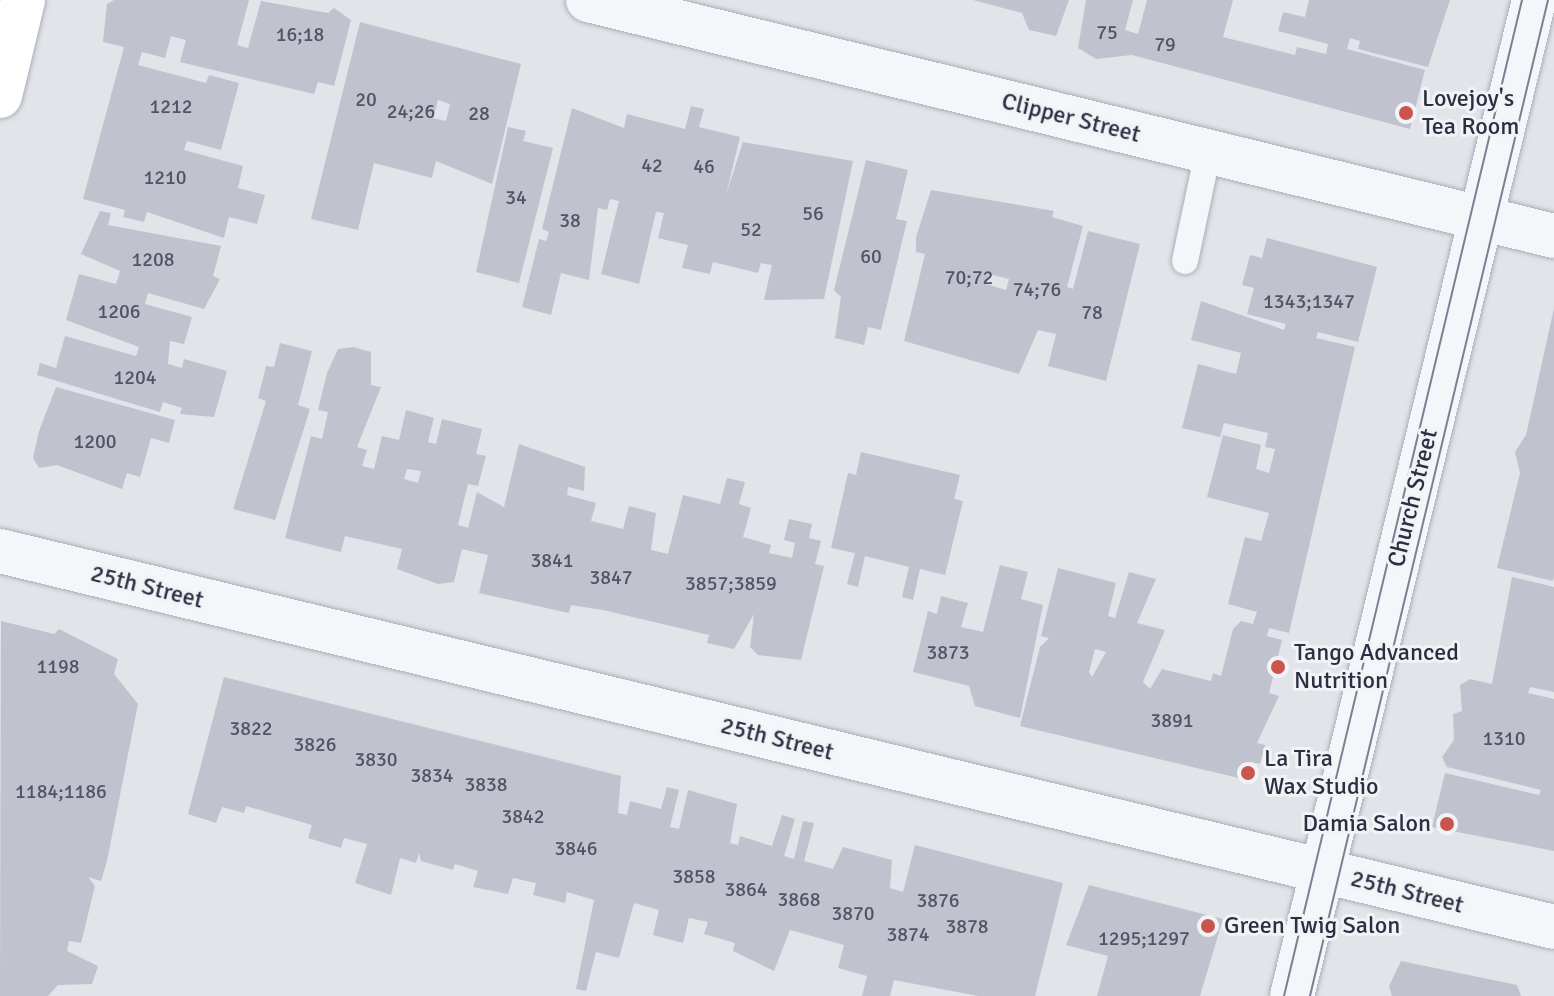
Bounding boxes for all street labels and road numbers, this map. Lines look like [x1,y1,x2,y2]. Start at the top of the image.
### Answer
street label: Clipper Street [999,87,1143,149]
street label: Church Street [1382,426,1444,570]
street label: 25th Street [88,559,206,615]
street label: 25th Street [718,711,836,767]
street label: 25th Street [1348,864,1466,920]

